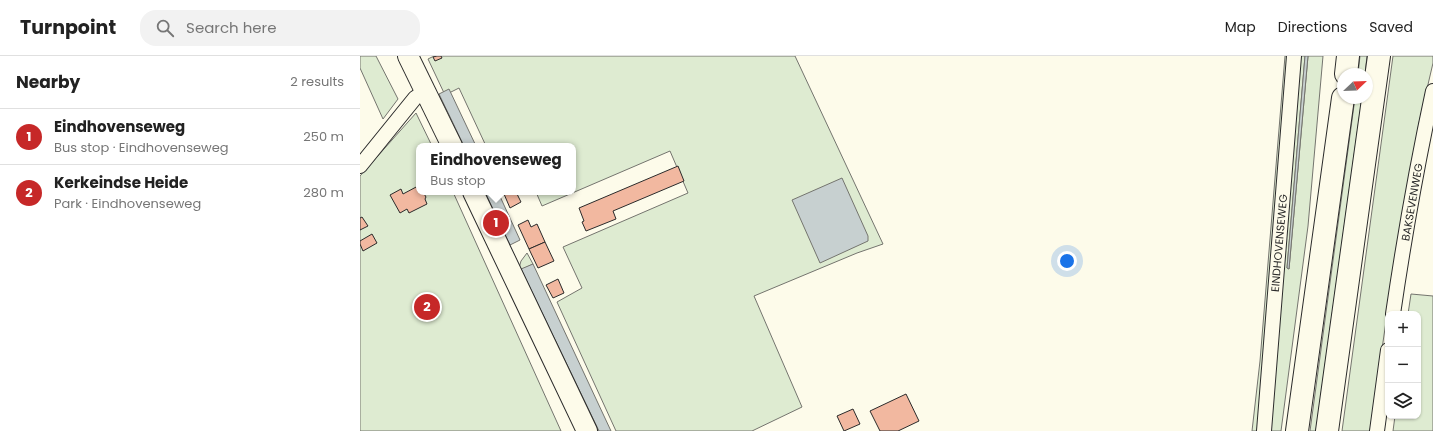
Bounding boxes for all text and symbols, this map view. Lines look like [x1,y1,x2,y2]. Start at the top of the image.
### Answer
search box [140,10,420,46]
text: Turnpoint [20,14,116,41]
icon: search [154,17,176,39]
text: Search here [186,17,276,38]
text: Map [1225,17,1256,37]
text: Directions [1278,17,1347,37]
text: Saved [1369,17,1413,37]
north arrow [1337,68,1373,104]
text: Nearby [16,70,80,94]
text: 2 results [290,72,344,91]
text: Eindhovenseweg [54,116,185,137]
text: 1 [27,127,31,146]
text: 250 m [303,127,344,146]
text: Bus stop · Eindhovenseweg [54,138,229,157]
popup [416,143,576,195]
text: Eindhovenseweg [430,149,562,170]
street label: BAKSEVENWEG [1397,161,1427,242]
text: Bus stop [430,171,486,190]
text: Kerkeindse Heide [54,172,188,193]
text: 2 [25,183,33,202]
text: 280 m [303,183,344,202]
street label: EINDHOVENSEWEG [1267,193,1291,292]
text: Park · Eindhovenseweg [54,194,201,213]
pin: 1 [483,208,509,238]
your location [1057,251,1077,271]
pin: 2 [414,292,440,322]
map controls [1385,311,1421,419]
button: + [1385,311,1421,347]
button: − [1385,347,1421,383]
button: layers [1385,383,1421,419]

